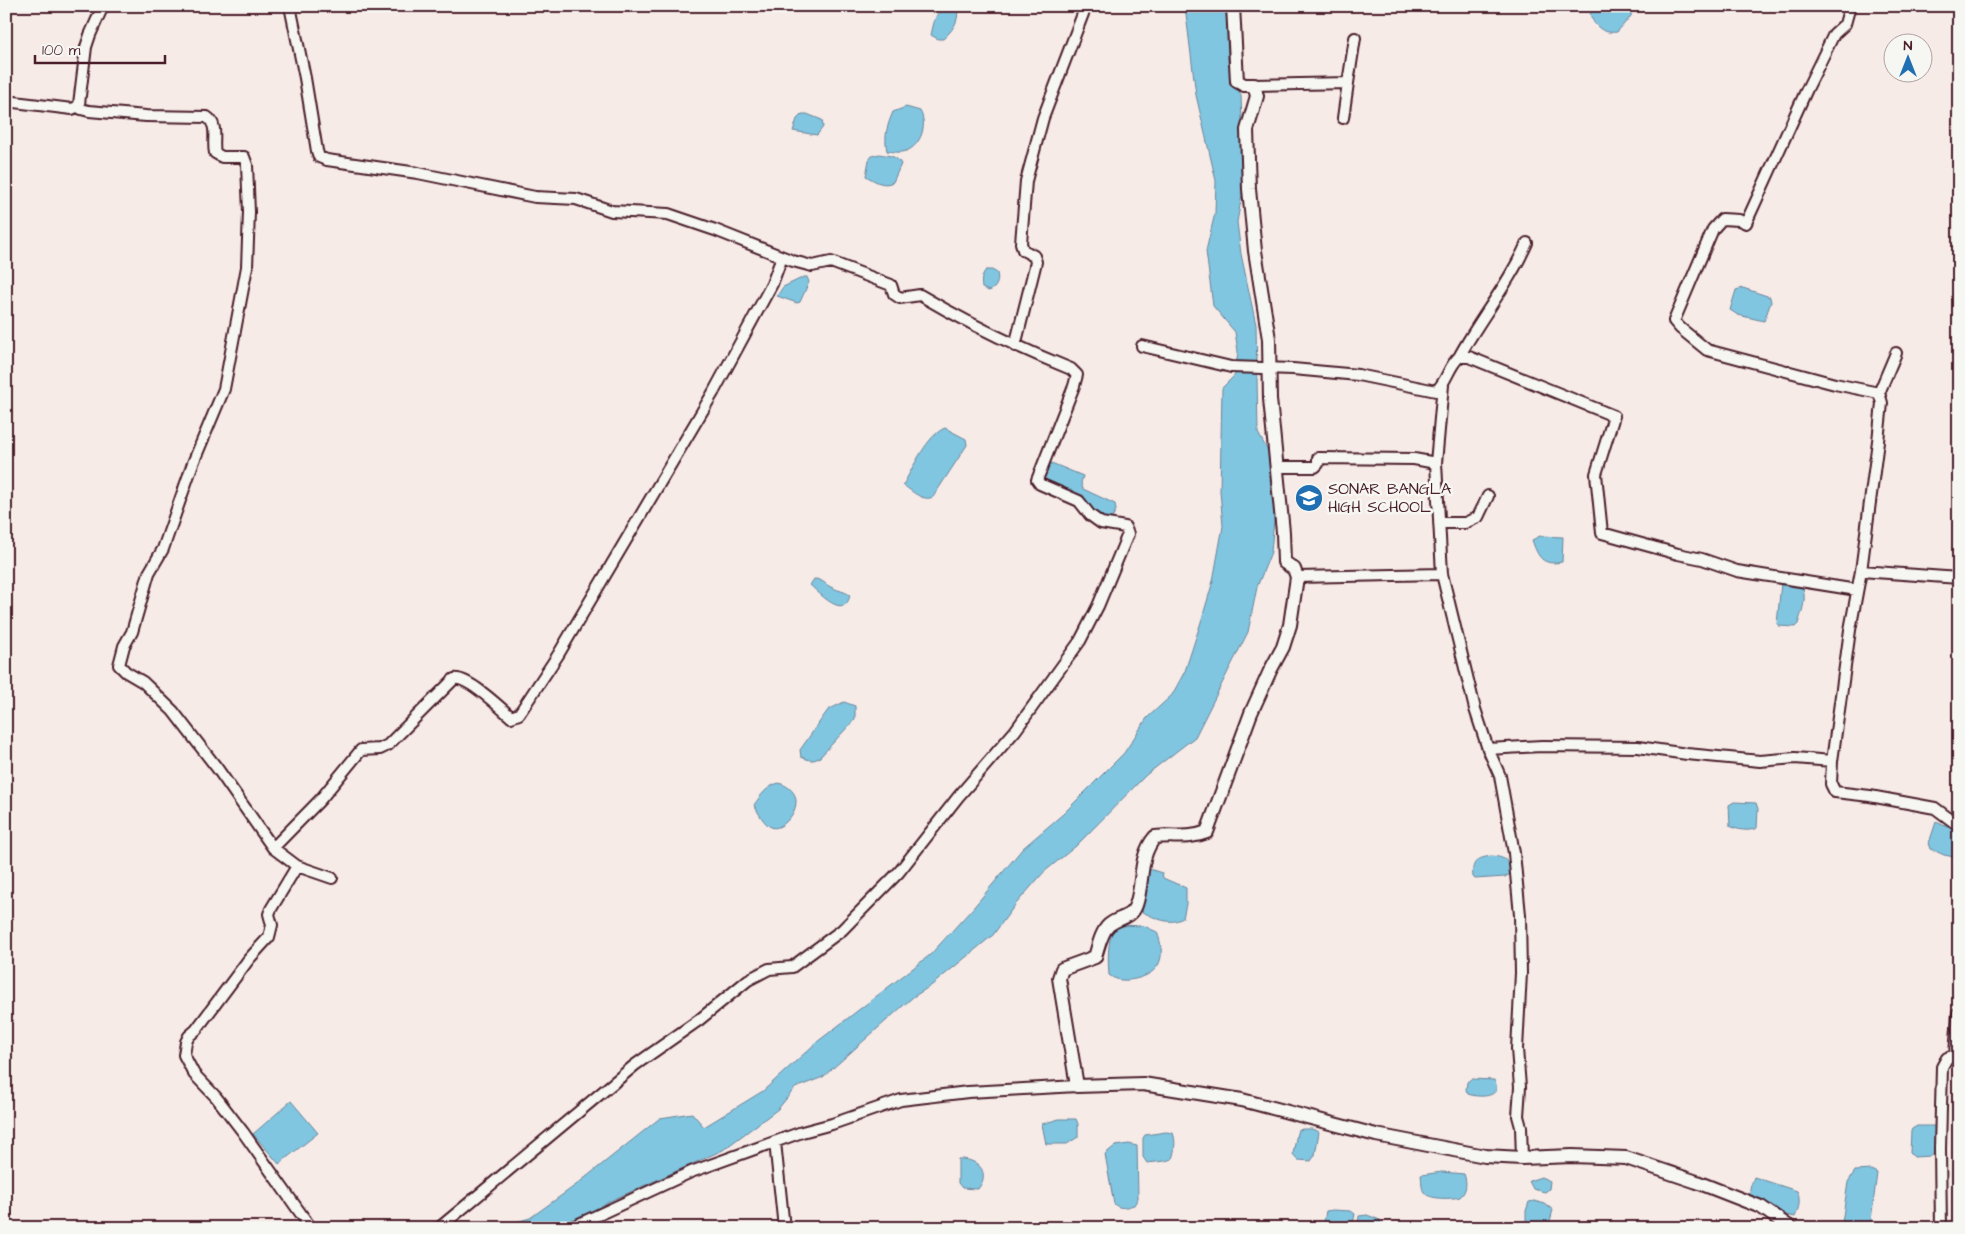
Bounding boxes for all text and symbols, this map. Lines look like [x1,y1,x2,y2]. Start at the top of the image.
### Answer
scale bar [35,32,165,64]
north arrow [1882,32,1932,82]
text: N [1904,36,1913,56]
text: 100 m [42,40,81,61]
place label: SONAR BANGLA HIGH SCHOOL [1328,478,1451,518]
school or university icon: SONAR BANGLA HIGH SCHOOL [1294,483,1324,513]

